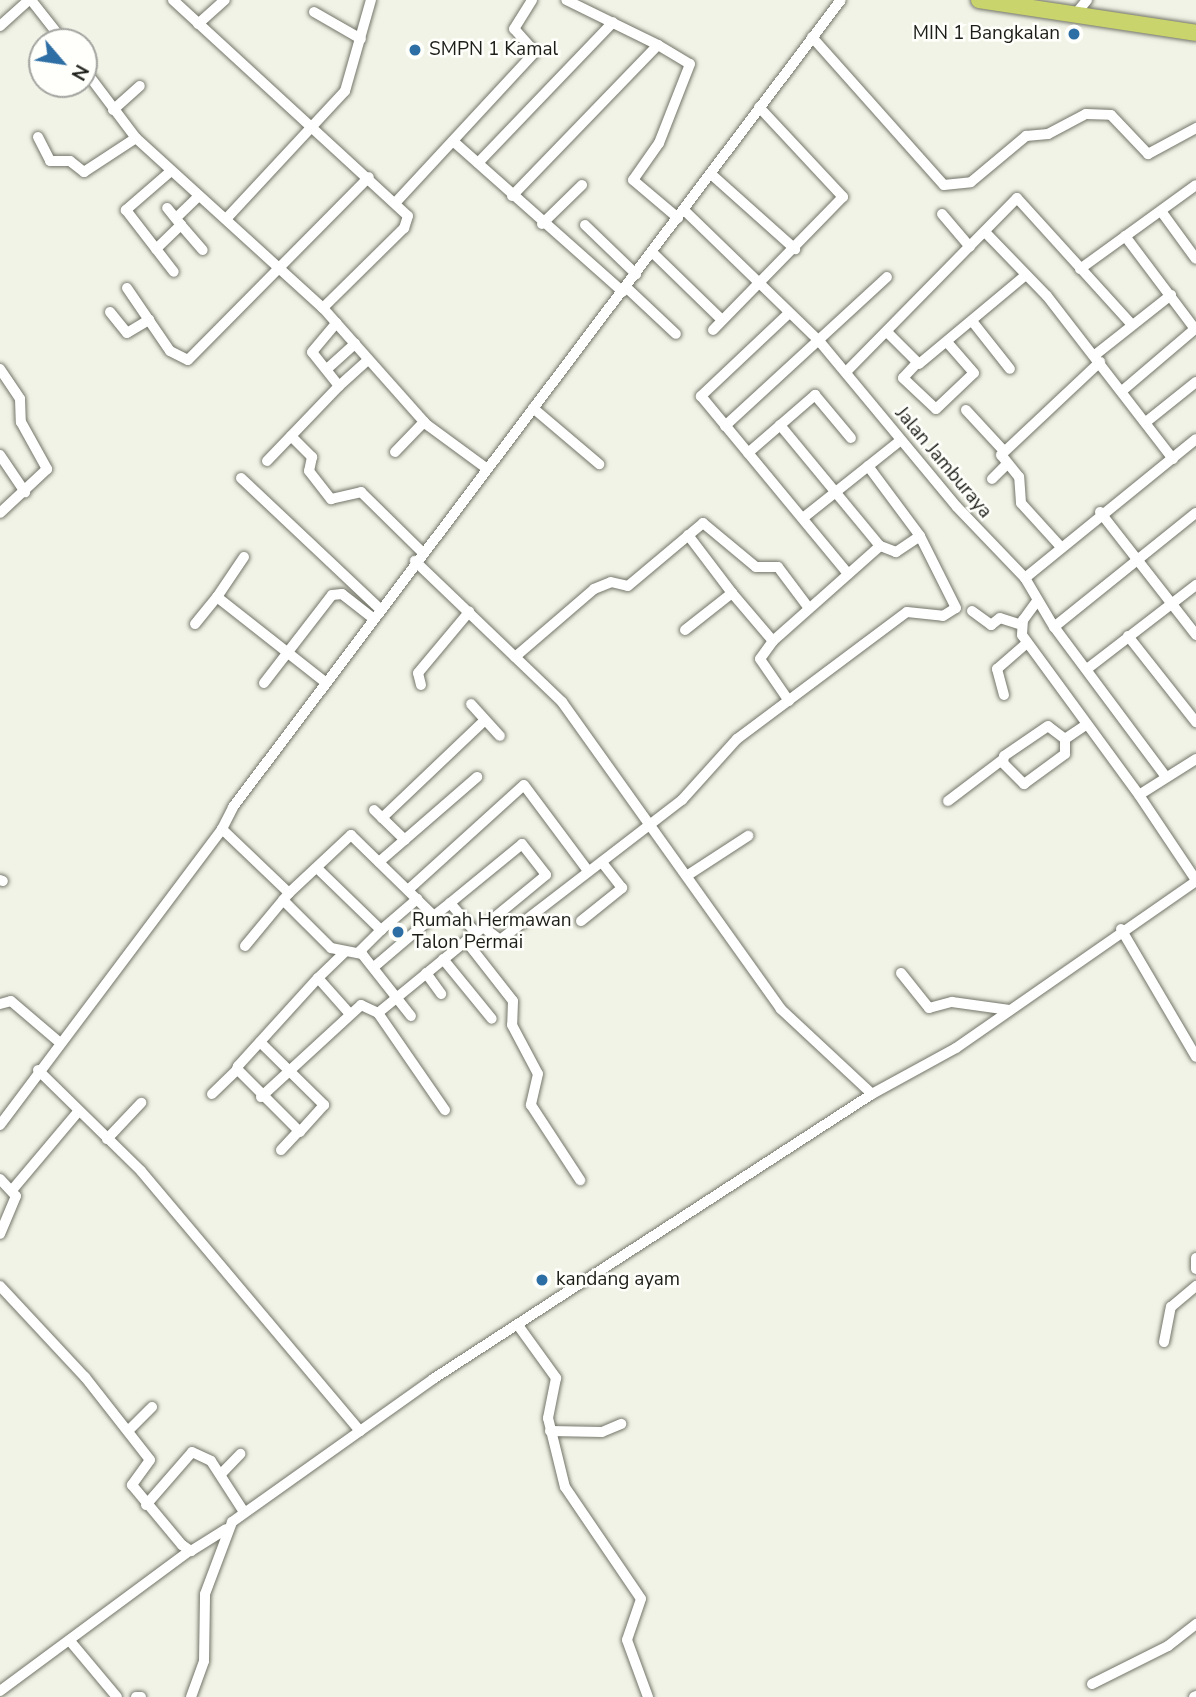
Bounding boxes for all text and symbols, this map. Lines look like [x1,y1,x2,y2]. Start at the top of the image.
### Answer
place label: MIN 1 Bangkalan [913,23,1060,45]
marker: MIN 1 Bangkalan [1066,26,1082,42]
north arrow [28,28,98,98]
place label: SMPN 1 Kamal [429,39,558,61]
marker: SMPN 1 Kamal [407,42,423,58]
text: N [65,60,94,85]
street label: Jalan Jamburaya [890,403,996,523]
place label: Rumah Hermawan Talon Permai [412,910,572,954]
marker: Rumah Hermawan Talon Permai [390,924,406,940]
place label: kandang ayam [556,1269,680,1291]
marker: kandang ayam [534,1272,550,1288]

